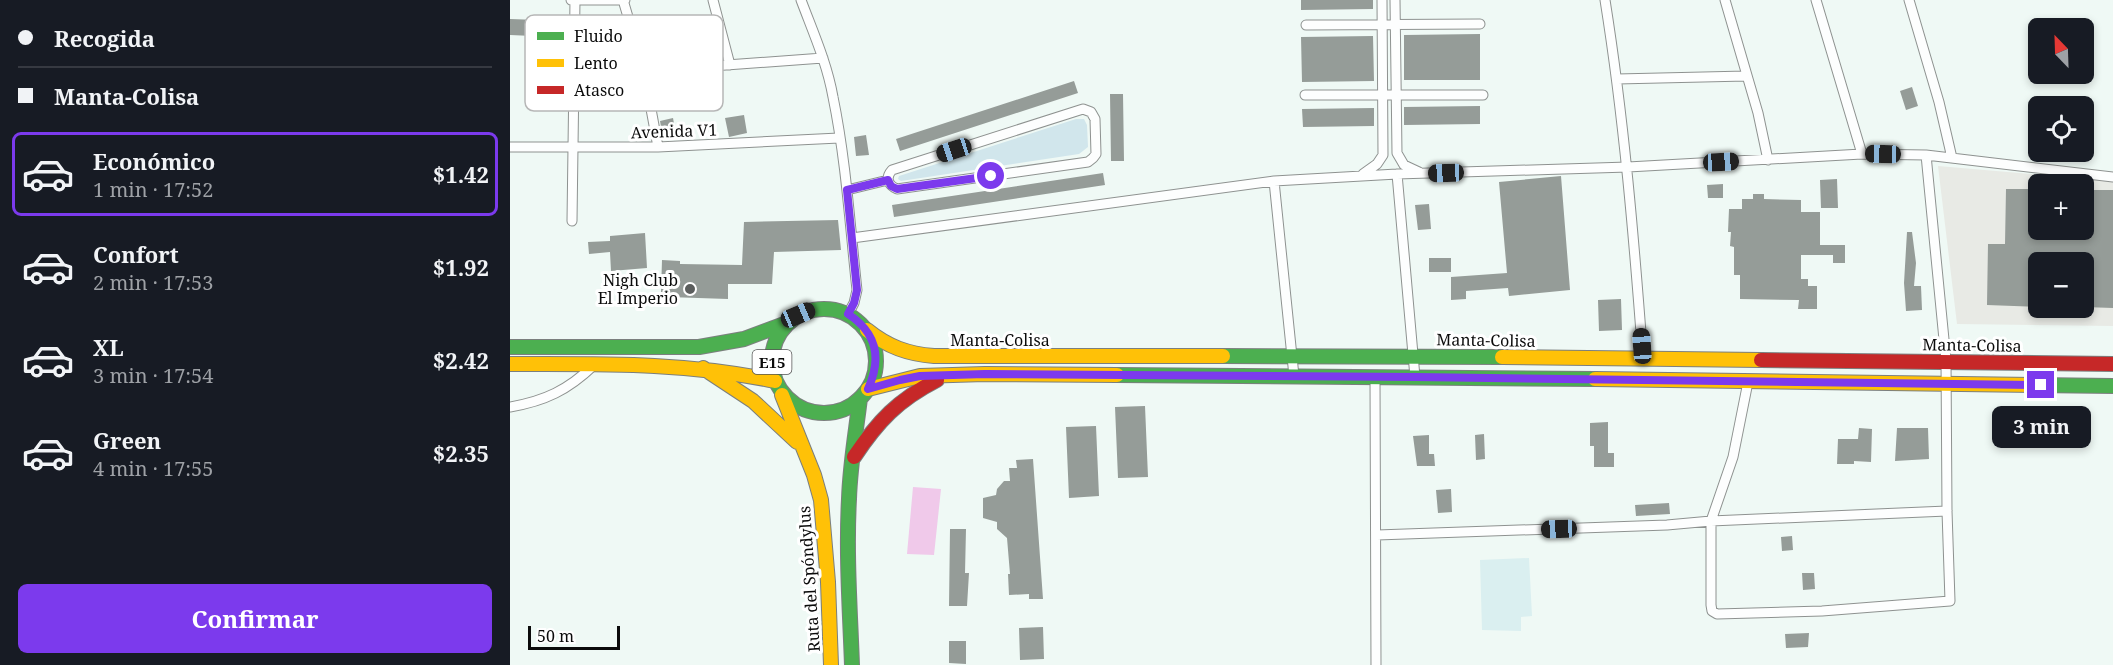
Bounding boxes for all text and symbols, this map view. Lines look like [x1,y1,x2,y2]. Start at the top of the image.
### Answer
legend [525,15,723,111]
north arrow [2028,18,2094,84]
map controls [2028,18,2094,318]
text: Recogida [54,23,155,53]
text: Fluido [574,25,623,47]
text: Lento [574,52,618,74]
text: Atasco [574,79,624,101]
text: Manta-Colisa [54,81,199,111]
button: locate [2028,96,2094,162]
street label: Avenida V1 [630,119,718,143]
car [934,136,974,164]
car [1865,145,1901,163]
text: Económico [93,146,215,176]
icon: car [21,147,75,201]
car [1703,152,1739,172]
text: $1.42 [433,159,489,189]
route start [977,162,1004,189]
car [1428,163,1464,183]
button: + [2028,174,2094,240]
text: 1 min · 17:52 [93,176,213,203]
text: Confort [93,239,179,269]
icon: car [21,240,75,294]
text: $1.92 [433,252,489,282]
button: − [2028,252,2094,318]
text: 2 min · 17:53 [93,269,213,296]
place label: Nigh Club El Imperio [598,269,678,309]
marker: Nigh Club El Imperio [683,282,697,296]
car [778,300,818,330]
car [1632,327,1652,365]
street label: Manta-Colisa [1436,328,1536,352]
street label: Manta-Colisa [950,329,1050,351]
text: XL [93,332,124,362]
icon: car [21,333,75,387]
street label: Manta-Colisa [1922,333,2022,357]
text: $2.42 [433,345,489,375]
road number: E15 [752,350,792,374]
text: 3 min · 17:54 [93,362,213,389]
route end [2027,371,2054,398]
callout: 3 min [1992,406,2090,448]
text: 3 min [2013,413,2070,440]
text: Green [93,425,161,455]
icon: car [21,426,75,480]
text: $2.35 [433,438,489,468]
text: 4 min · 17:55 [93,455,213,482]
street label: Ruta del Spóndylus [793,505,825,653]
car [1541,519,1577,539]
button: Confirmar [18,584,492,653]
scale bar [528,623,620,650]
text: 50 m [537,625,574,647]

